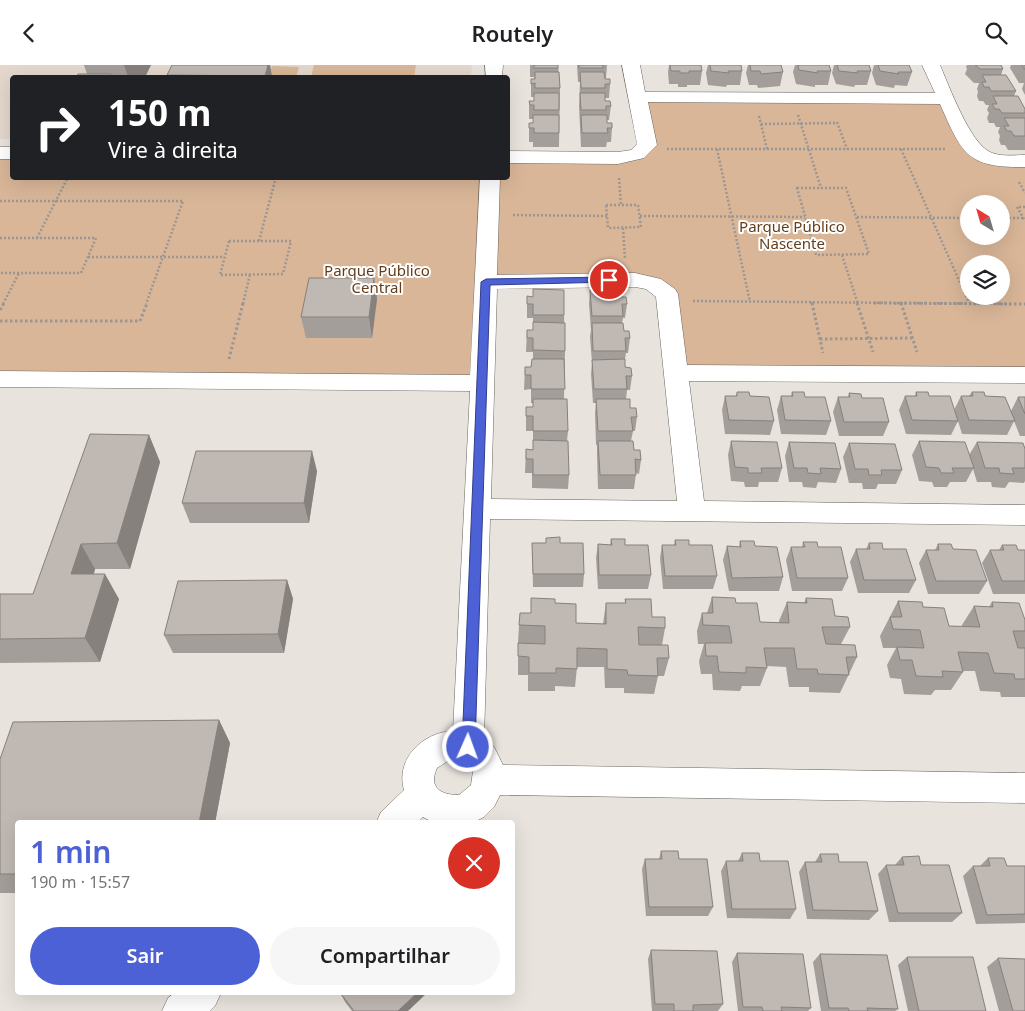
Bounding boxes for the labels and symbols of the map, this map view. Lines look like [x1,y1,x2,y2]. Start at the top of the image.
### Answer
north arrow [960,195,1010,245]
park label: Parque Público Nascente [739,216,845,253]
pin [588,259,630,301]
park label: Parque Público Central [324,260,430,297]
position arrow [441,720,493,772]

